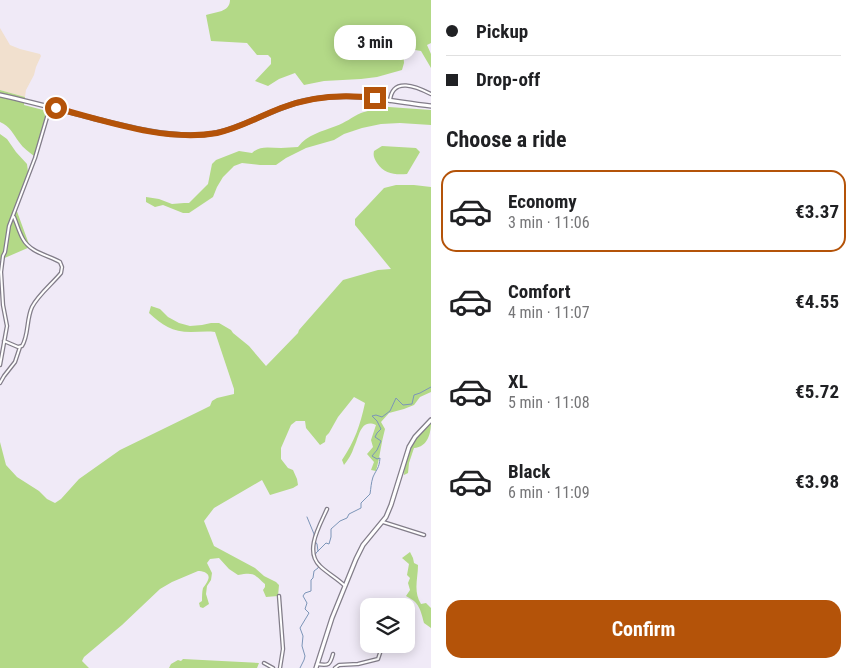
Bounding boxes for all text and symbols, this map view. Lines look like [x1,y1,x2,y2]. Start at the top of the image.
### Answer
text: Pickup [476,20,528,43]
callout: 3 min [334,26,416,61]
text: 3 min [357,33,393,52]
text: Drop-off [476,68,540,91]
route end [364,87,386,109]
route start [45,97,67,119]
text: Choose a ride [446,127,567,152]
icon: car [448,189,493,234]
text: Economy [508,190,577,213]
text: €3.37 [795,200,839,223]
text: 3 min · 11:06 [508,213,590,232]
icon: car [448,279,493,324]
text: Comfort [508,280,571,303]
text: €4.55 [795,290,839,313]
text: 4 min · 11:07 [508,303,590,322]
icon: car [448,369,493,414]
text: XL [508,370,528,393]
text: €5.72 [795,380,839,403]
text: 5 min · 11:08 [508,393,590,412]
icon: car [448,459,493,504]
text: Black [508,460,550,483]
text: €3.98 [795,470,839,493]
text: 6 min · 11:09 [508,483,590,502]
map controls [360,598,415,653]
button: layers [360,598,415,653]
button: Confirm [446,600,841,658]

